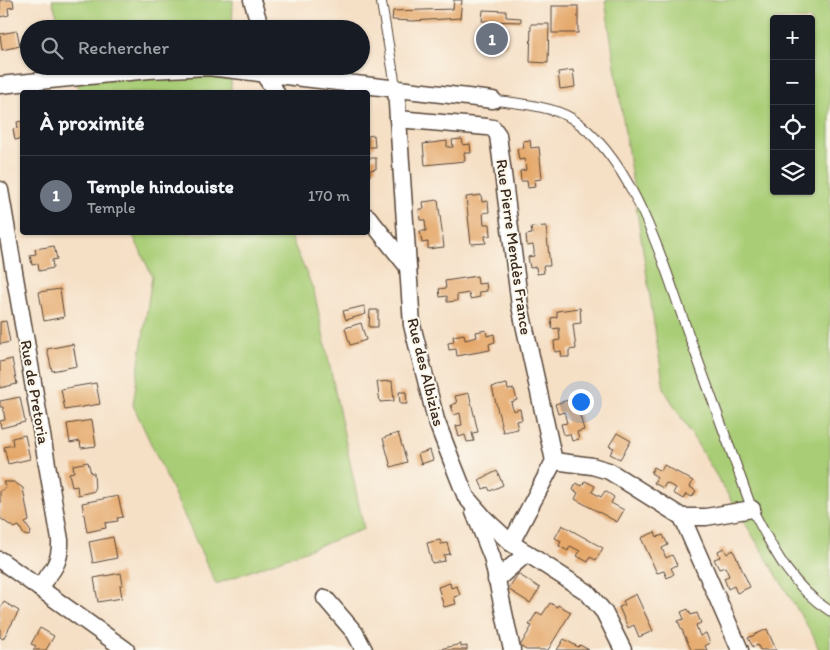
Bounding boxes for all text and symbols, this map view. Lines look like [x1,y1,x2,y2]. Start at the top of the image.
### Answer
map controls [770,15,815,195]
button: + [770,15,815,60]
search box [20,20,370,75]
pin: 1 [476,20,508,58]
icon: search [38,34,66,62]
text: Rechercher [78,36,169,59]
button: − [770,60,815,105]
button: locate [770,105,815,150]
text: À proximité [40,110,145,135]
button: layers [770,150,815,195]
street label: Rue Pierre Mendès France [492,158,536,336]
text: Temple hindouiste [87,175,234,198]
text: 1 [52,186,60,205]
text: 170 m [308,186,350,205]
text: Temple [87,198,136,217]
street label: Rue des Albizias [403,316,449,428]
street label: Rue de Pretoria [16,338,54,446]
your location [568,389,594,415]

